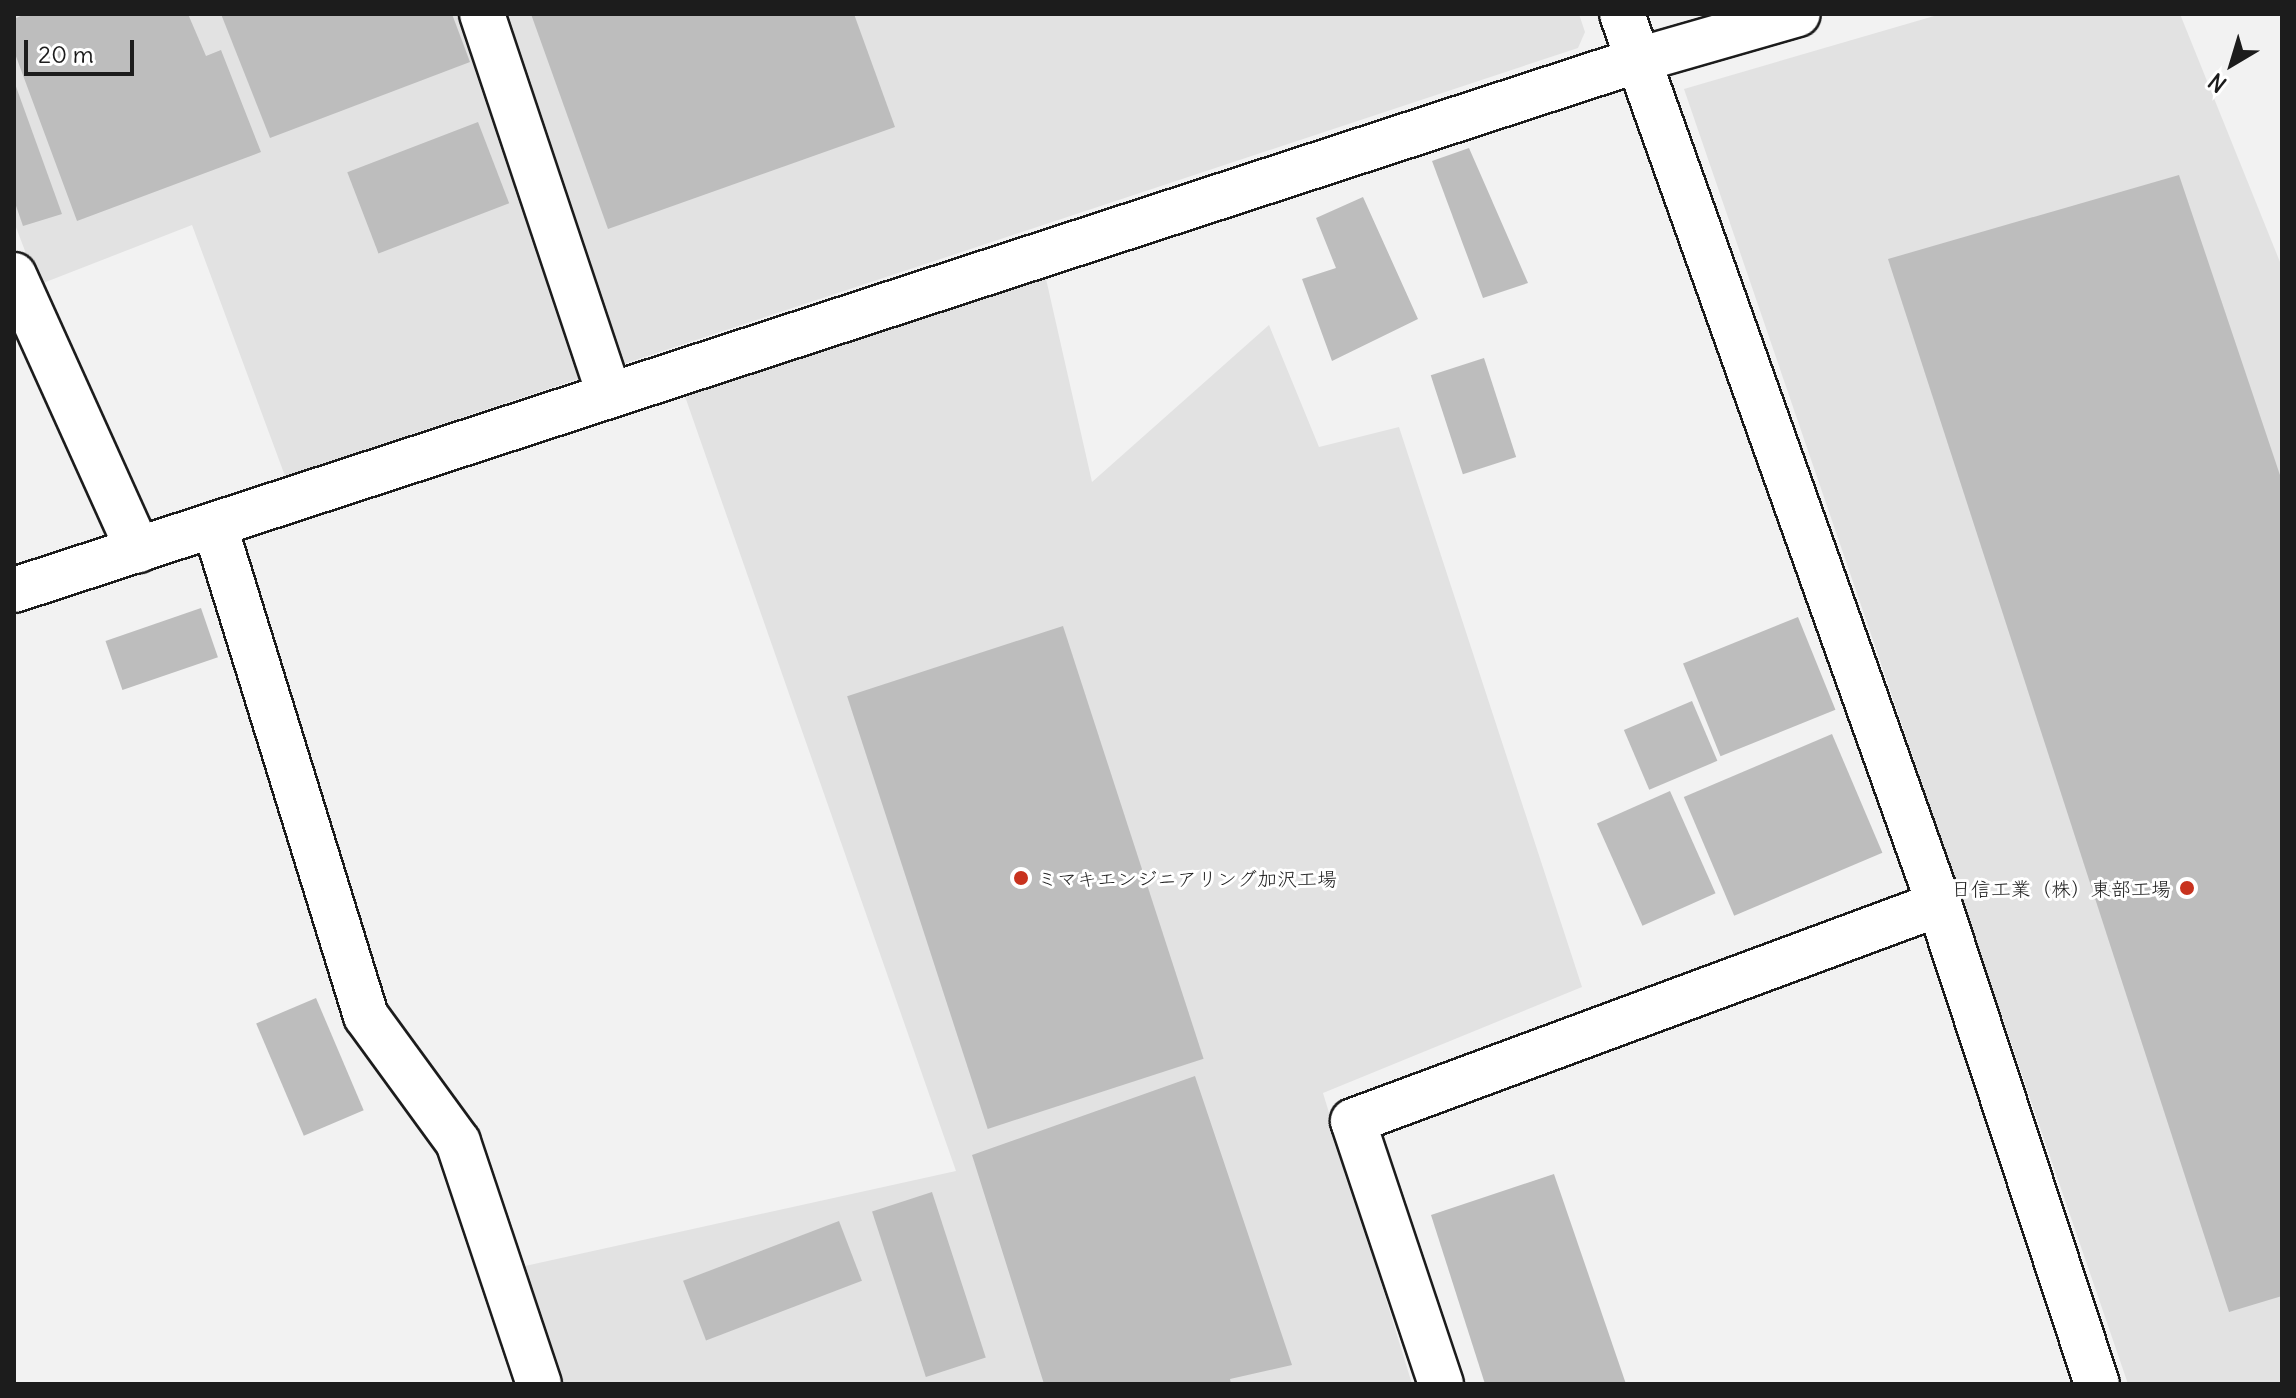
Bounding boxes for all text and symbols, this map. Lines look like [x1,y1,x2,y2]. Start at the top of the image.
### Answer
scale bar [28,24,138,74]
north arrow [2192,24,2272,104]
text: 20 m [38,39,94,69]
text: N [2203,67,2232,99]
place label: ミマキエンジニアリング加沢工場 [1037,866,1337,890]
marker: ミマキエンジニアリング加沢工場 [1012,869,1030,887]
place label: 日信工業（株）東部工場 [1951,876,2171,900]
marker: 日信工業（株）東部工場 [2178,879,2196,897]

